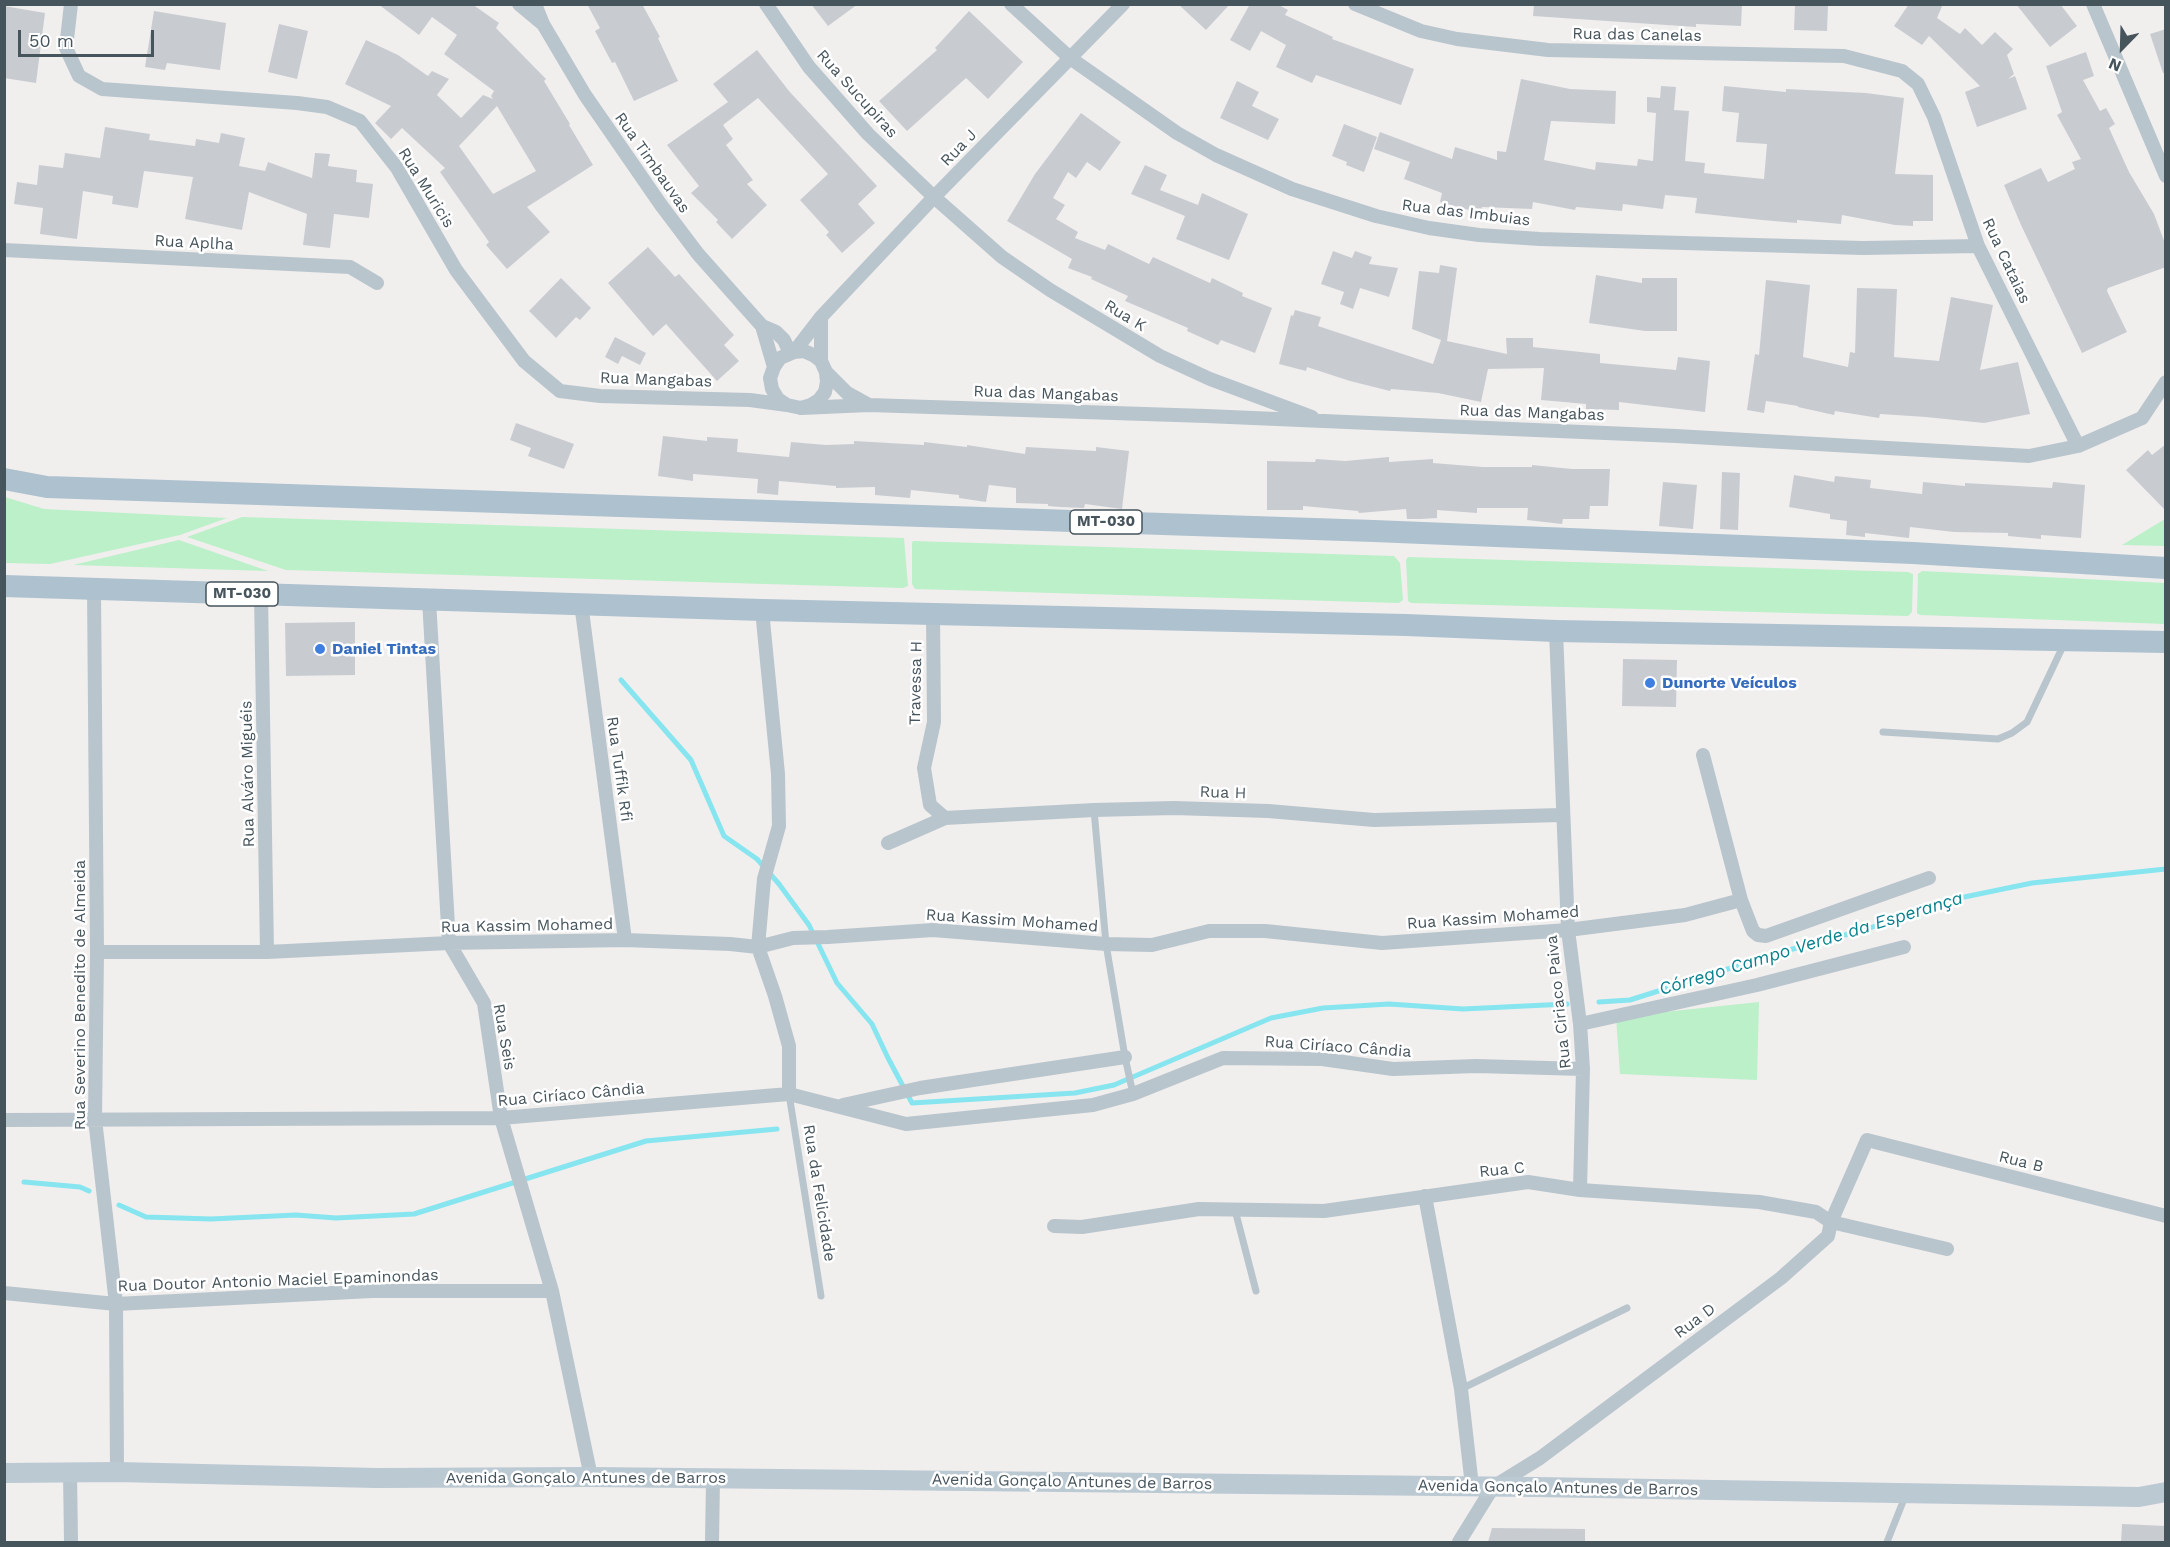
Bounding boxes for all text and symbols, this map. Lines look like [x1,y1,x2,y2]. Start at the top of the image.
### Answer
scale bar [21,18,158,56]
north arrow [2092,18,2152,78]
street label: Rua das Canelas [1572,24,1702,46]
text: 50 m [29,30,74,51]
street label: Rua Sucupiras [812,46,902,142]
text: N [2106,54,2124,76]
street label: Rua Timbauvas [610,109,694,217]
street label: Rua J [937,126,981,170]
street label: Rua Muricis [394,144,458,232]
street label: Rua das Imbuias [1401,196,1531,230]
street label: Rua Cataias [1978,215,2034,307]
street label: Rua Aplha [154,231,234,255]
street label: Rua K [1101,296,1149,336]
street label: Rua Mangabas [599,368,713,392]
street label: Rua das Mangabas [973,382,1119,406]
street label: Rua das Mangabas [1459,401,1605,425]
road number: MT-030 [1070,510,1142,534]
road number: MT-030 [206,582,278,606]
place label: Daniel Tintas [332,639,436,659]
street label: Travessa H [906,641,926,725]
marker: Daniel Tintas [313,642,327,656]
place label: Dunorte Veículos [1662,673,1797,693]
marker: Dunorte Veículos [1643,676,1657,690]
street label: Rua Alváro Miguéis [237,700,259,848]
street label: Rua Tuffik Rfi [602,715,636,823]
street label: Rua H [1199,783,1247,803]
street label: Rua Severino Benedito de Almeida [70,860,90,1130]
water label: Córrego Campo Verde da Esperança [1656,887,1966,1001]
street label: Rua Kassim Mohamed [1406,902,1580,934]
street label: Rua Kassim Mohamed [925,905,1099,937]
street label: Rua Kassim Mohamed [441,915,613,937]
street label: Rua Ciriaco Paiva [1542,934,1576,1070]
street label: Rua Seis [489,1002,519,1072]
street label: Rua Ciríaco Cândia [1264,1032,1412,1062]
street label: Rua Ciríaco Cândia [497,1079,645,1111]
street label: Rua da Felicidade [799,1123,839,1263]
street label: Rua B [1997,1147,2045,1177]
street label: Rua C [1478,1158,1526,1182]
street label: Rua Doutor Antonio Maciel Epaminondas [117,1266,439,1296]
street label: Rua D [1671,1299,1719,1343]
street label: Avenida Gonçalo Antunes de Barros [446,1468,726,1488]
street label: Avenida Gonçalo Antunes de Barros [932,1470,1212,1494]
street label: Avenida Gonçalo Antunes de Barros [1418,1476,1698,1500]

